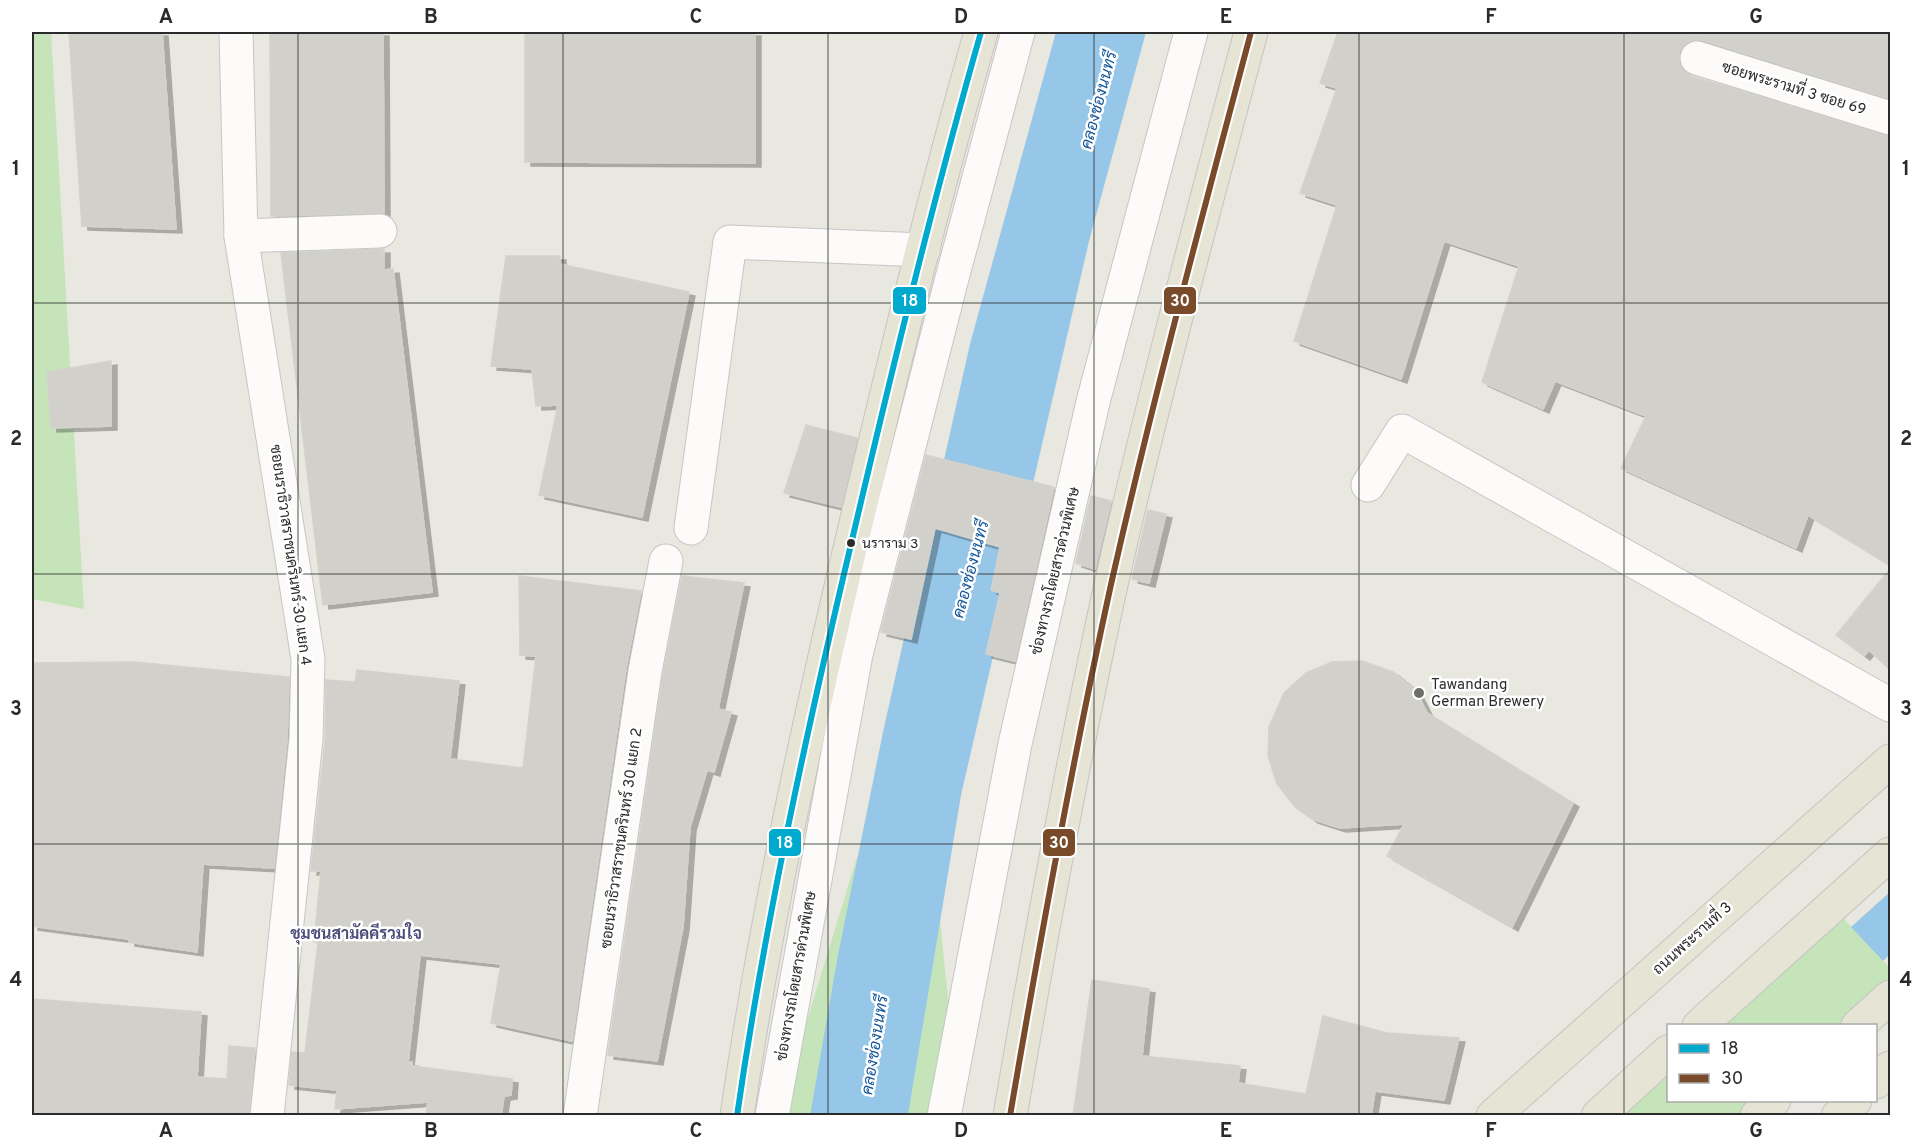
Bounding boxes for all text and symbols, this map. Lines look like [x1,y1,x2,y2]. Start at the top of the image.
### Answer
text: A [159,5,173,31]
text: B [424,5,438,31]
text: C [690,5,702,31]
text: D [954,5,968,31]
text: E [1220,5,1232,31]
text: F [1485,5,1497,31]
text: G [1749,5,1763,31]
water label: คลองช่องนนทรี [1074,47,1123,152]
street label: ซอยพระรามที่ 3 ซอย 69 [1719,52,1870,120]
text: 1 [12,157,20,183]
text: 1 [1902,157,1910,183]
line badge: 18 [892,286,927,315]
line badge: 30 [1163,286,1197,315]
text: 18 [902,292,918,312]
text: 30 [1170,292,1190,312]
text: 2 [10,427,22,453]
text: 2 [1900,427,1912,453]
street label: ซอยนราธิวาสราชนครินทร์ 30 แยก 4 [265,443,316,667]
street label: ช่องทางรถโดยสารด่วนพิเศษ [1026,484,1085,657]
water label: คลองช่องนนทรี [946,516,995,621]
place label: นราราม 3 [862,536,918,553]
marker: นราราม 3 [845,537,857,549]
place label: Tawandang German Brewery [1431,676,1544,712]
marker: Tawandang German Brewery [1412,686,1426,700]
text: 3 [10,697,22,723]
text: 3 [1900,697,1912,723]
street label: ซอยนราธิวาสราชนครินทร์ 30 แยก 2 [596,726,647,950]
line badge: 18 [768,828,802,857]
line badge: 30 [1042,828,1076,857]
text: 18 [777,834,793,854]
text: 30 [1049,834,1069,854]
street label: ช่องทางรถโดยสารด่วนพิเศษ [771,889,822,1062]
street label: ถนนพระรามที่ 3 [1645,893,1737,980]
district label: ชุมชนสามัคคีรวมใจ [290,922,422,945]
text: 4 [10,968,22,994]
text: 4 [1900,968,1912,994]
water label: คลองช่องนนทรี [855,992,894,1097]
legend [1667,1024,1877,1102]
text: 18 [1721,1038,1739,1061]
text: 30 [1721,1068,1743,1091]
text: A [159,1119,173,1145]
text: B [424,1119,438,1145]
text: C [690,1119,702,1145]
text: D [954,1119,968,1145]
text: E [1220,1119,1232,1145]
text: F [1485,1119,1497,1145]
text: G [1749,1119,1763,1145]

